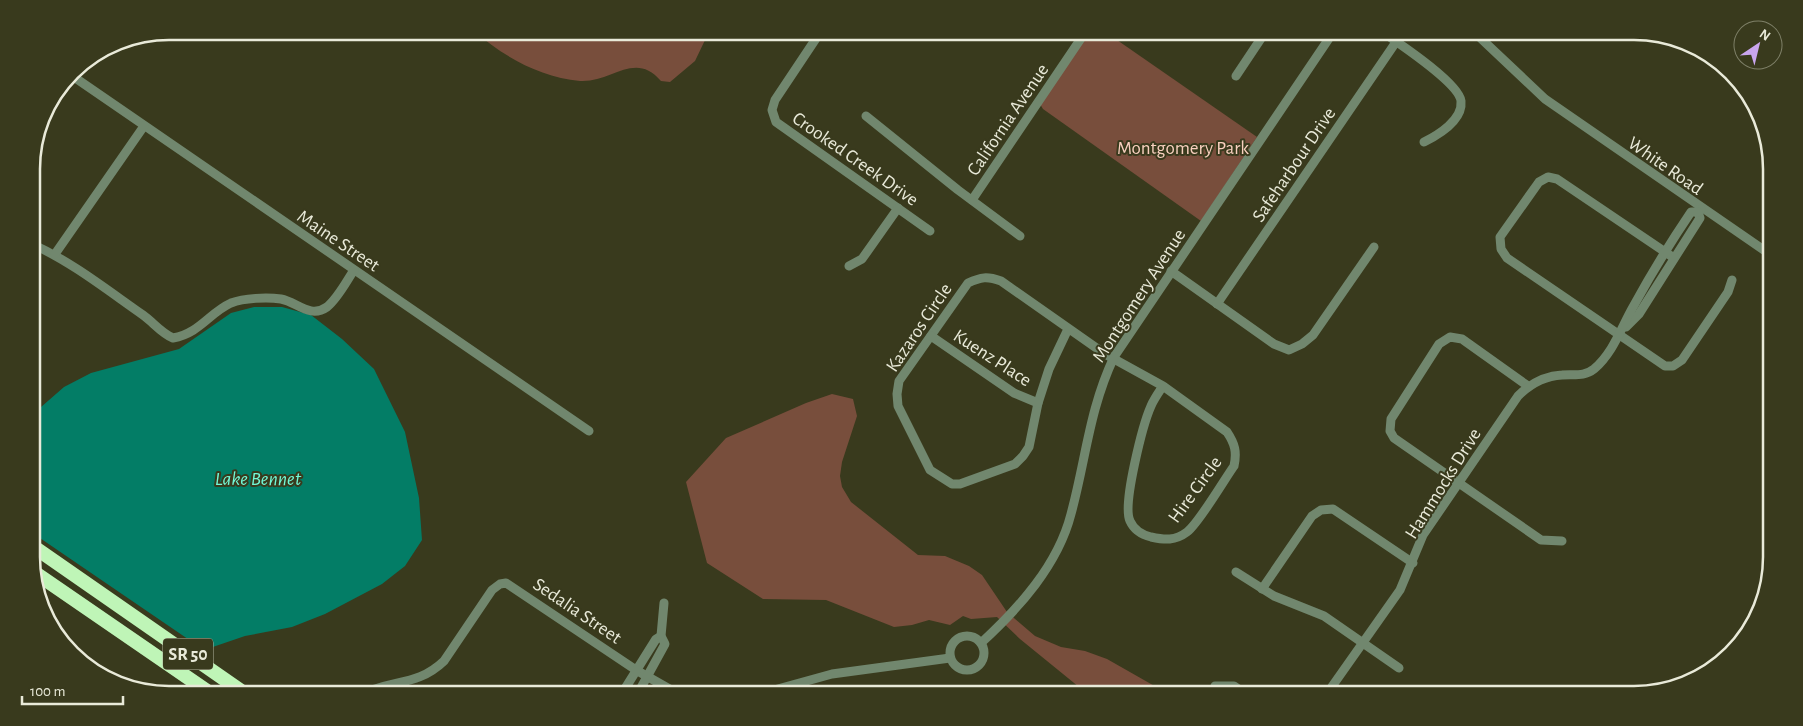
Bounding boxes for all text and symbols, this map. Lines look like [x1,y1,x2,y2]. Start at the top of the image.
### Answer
north arrow [1733,20,1783,70]
text: N [1757,27,1773,44]
street label: California Avenue [964,60,1053,179]
street label: Safeharbour Drive [1249,104,1339,225]
street label: Crooked Creek Drive [789,109,922,210]
street label: White Road [1624,134,1706,199]
park label: Montgomery Park [1117,139,1249,158]
street label: Maine Street [294,207,383,276]
street label: Montgomery Avenue [1089,226,1189,366]
street label: Kazaros Circle [883,280,956,376]
street label: Kuenz Place [950,326,1035,390]
street label: Hammocks Drive [1402,425,1485,542]
street label: Hire Circle [1165,453,1226,527]
water label: Lake Bennet [215,469,302,489]
street label: Sedalia Street [530,575,625,648]
road number: SR 50 [163,639,213,670]
scale bar [22,674,124,706]
text: 100 m [30,684,65,699]

